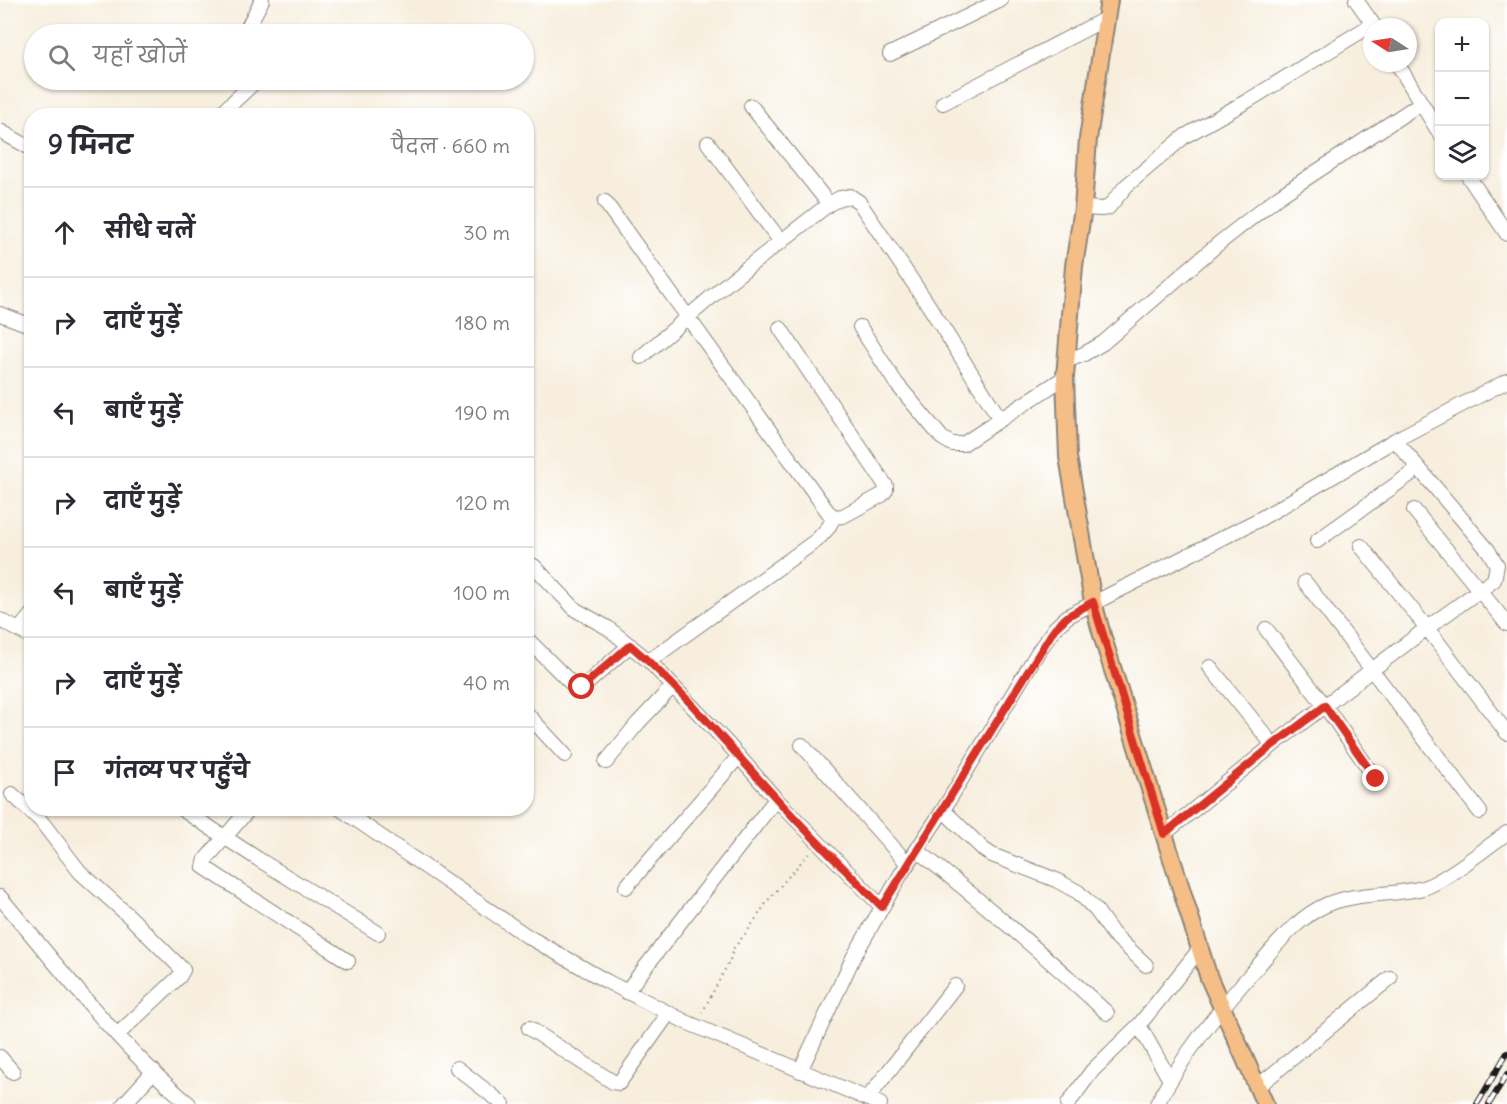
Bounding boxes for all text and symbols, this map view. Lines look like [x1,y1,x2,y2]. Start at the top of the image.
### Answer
north arrow [1363,18,1417,72]
map controls [1435,18,1489,180]
button: + [1435,18,1489,72]
search box [24,24,534,90]
icon: search [45,41,78,74]
text: यहाँ खोजें [93,41,187,69]
button: − [1435,72,1489,126]
button: layers [1435,126,1489,180]
text: 9 मिनट [48,128,132,161]
text: पैदल · 660 m [391,133,510,158]
icon: ahead [48,216,81,249]
text: सीधे चलें [105,216,195,244]
text: 30 m [463,220,510,245]
icon: right [48,306,81,339]
text: दाएँ मुड़ें [105,306,181,334]
text: 180 m [455,310,510,335]
icon: left [48,396,81,429]
text: बाएँ मुड़ें [105,396,182,424]
text: 190 m [455,400,510,425]
icon: right [48,486,81,519]
text: दाएँ मुड़ें [105,486,181,514]
text: 120 m [456,490,510,515]
icon: left [48,576,81,609]
text: बाएँ मुड़ें [105,576,182,604]
text: 100 m [453,580,510,605]
icon: right [48,666,81,699]
text: दाएँ मुड़ें [105,666,181,694]
text: 40 m [463,670,510,695]
route start [568,673,594,699]
icon: arrive [48,756,81,789]
text: गंतव्य पर पहुँचे [105,756,249,784]
route end [1362,765,1388,791]

